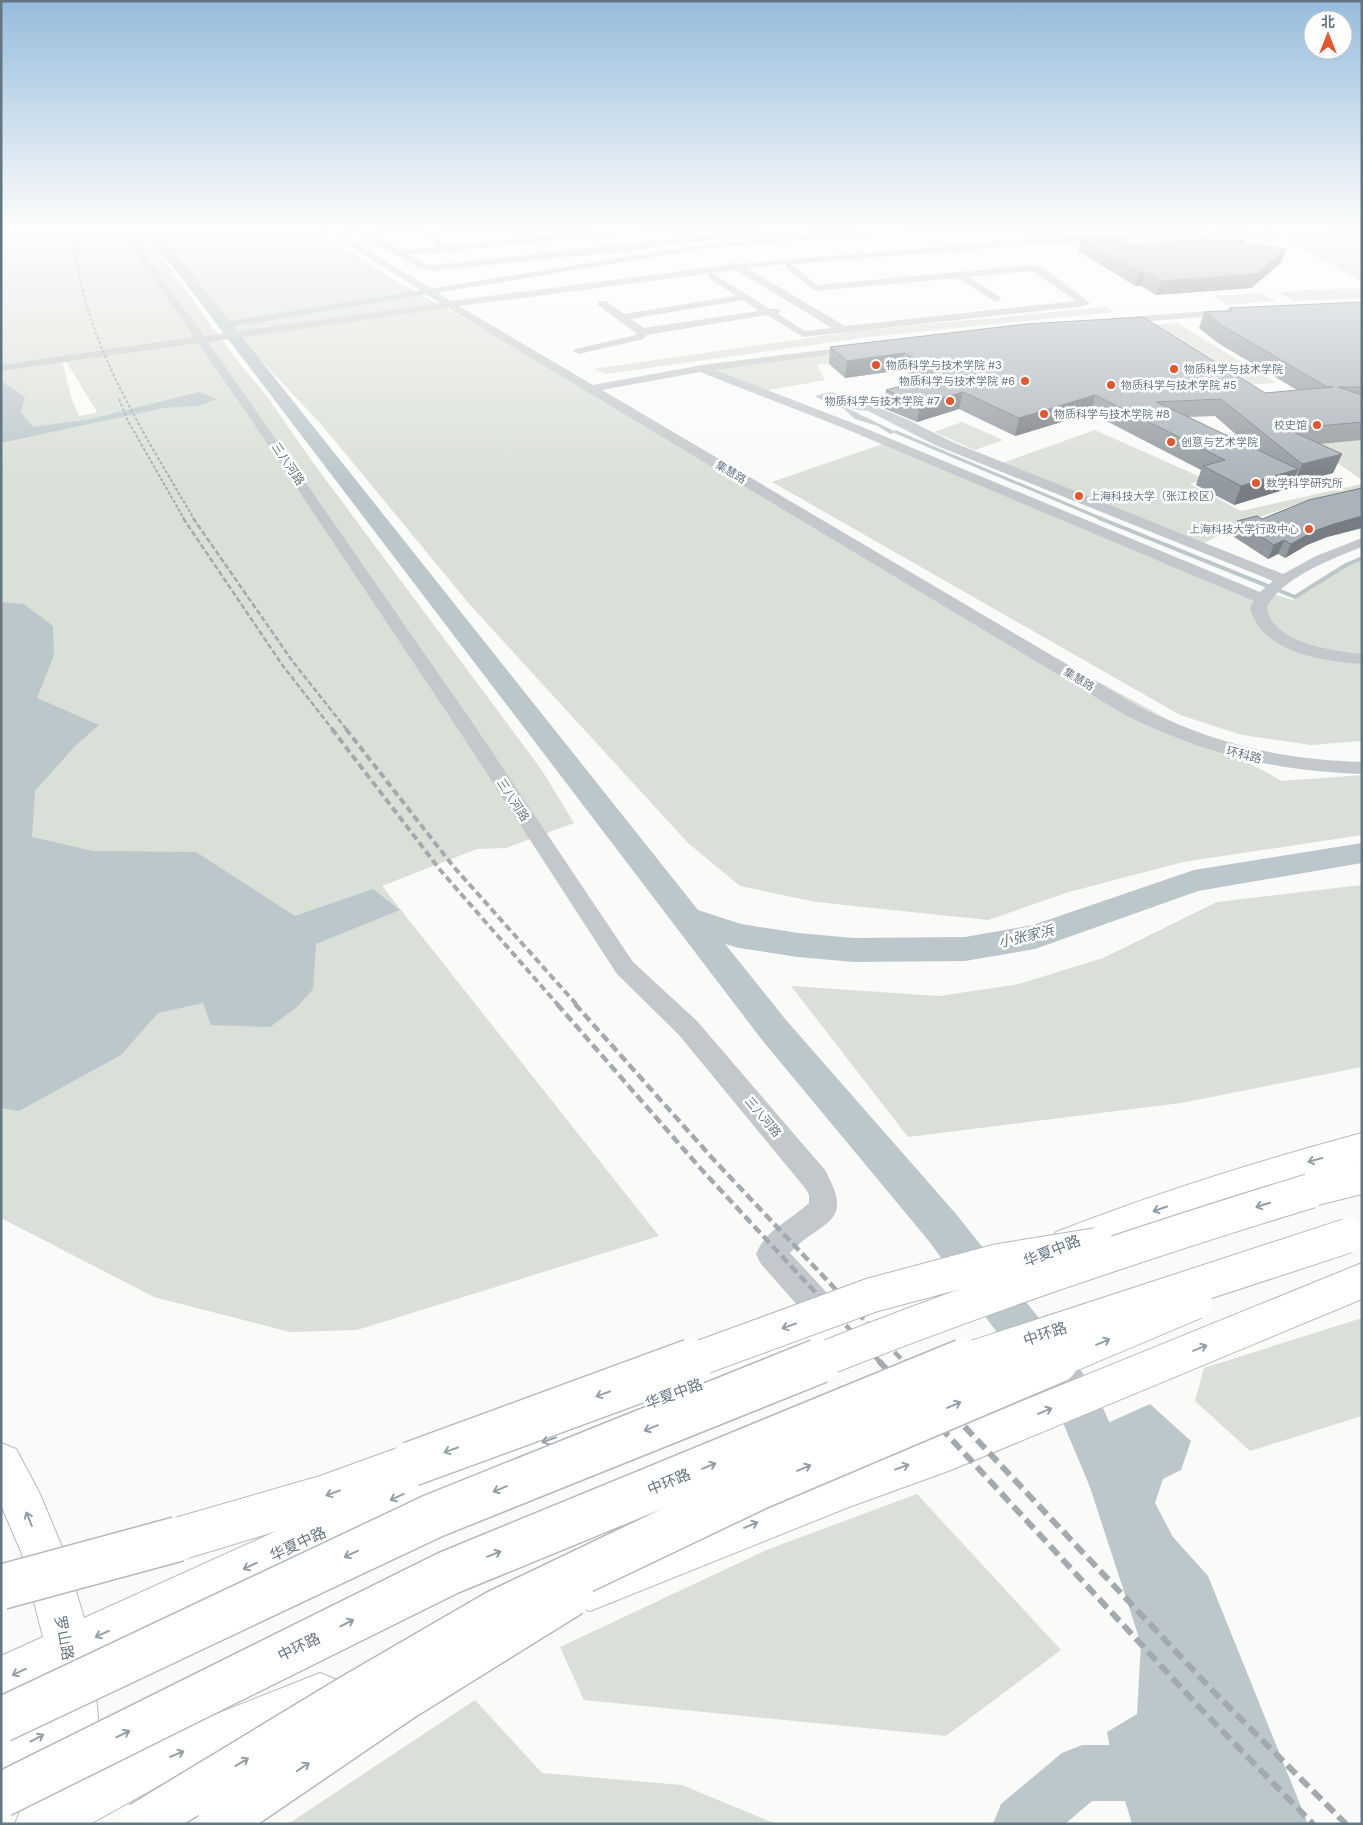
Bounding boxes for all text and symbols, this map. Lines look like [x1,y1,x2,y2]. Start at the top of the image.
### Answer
north arrow [1303,10,1353,60]
text: 北 [1321,13,1335,30]
place label: 物质科学与技术学院 #3 [886,358,1002,372]
marker: 物质科学与技术学院 #3 [870,359,882,371]
place label: 物质科学与技术学院 [1184,362,1283,376]
marker: 物质科学与技术学院 [1168,363,1180,375]
place label: 物质科学与技术学院 #6 [899,374,1015,388]
marker: 物质科学与技术学院 #6 [1019,375,1031,387]
place label: 物质科学与技术学院 #5 [1121,378,1237,392]
marker: 物质科学与技术学院 #5 [1105,379,1117,391]
place label: 物质科学与技术学院 #7 [825,394,940,408]
marker: 物质科学与技术学院 #7 [944,395,956,407]
place label: 物质科学与技术学院 #8 [1054,407,1170,421]
marker: 物质科学与技术学院 #8 [1038,408,1050,420]
place label: 校史馆 [1274,418,1307,432]
marker: 校史馆 [1311,419,1323,431]
place label: 创意与艺术学院 [1181,435,1258,449]
marker: 创意与艺术学院 [1165,436,1177,448]
street label: 三八河路 [269,440,308,488]
street label: 集慧路 [713,458,749,486]
place label: 数学科学研究所 [1266,476,1343,490]
marker: 数学科学研究所 [1250,477,1262,489]
place label: 上海科技大学（张江校区） [1089,489,1221,503]
marker: 上海科技大学（张江校区） [1073,490,1085,502]
place label: 上海科技大学行政中心 [1189,522,1299,536]
marker: 上海科技大学行政中心 [1303,523,1315,535]
street label: 集慧路 [1061,665,1097,693]
street label: 环科路 [1225,743,1263,766]
street label: 三八河路 [494,776,533,824]
water label: 小张家浜 [997,921,1056,950]
street label: 三八河路 [742,1093,785,1140]
one-way arrow [1307,1156,1323,1166]
one-way arrow [1256,1201,1272,1211]
one-way arrow [1153,1205,1168,1214]
street label: 华夏中路 [1020,1230,1083,1271]
street label: 中环路 [1021,1318,1069,1350]
one-way arrow [781,1322,797,1331]
one-way arrow [1095,1336,1110,1346]
one-way arrow [1192,1342,1207,1352]
street label: 华夏中路 [642,1374,705,1413]
one-way arrow [596,1390,612,1399]
one-way arrow [945,1400,961,1409]
one-way arrow [1037,1406,1052,1416]
one-way arrow [643,1425,658,1434]
one-way arrow [542,1436,558,1445]
one-way arrow [444,1446,459,1455]
one-way arrow [701,1460,716,1470]
one-way arrow [894,1462,910,1471]
one-way arrow [796,1463,811,1473]
street label: 中环路 [644,1464,693,1499]
one-way arrow [493,1485,508,1494]
one-way arrow [325,1489,341,1498]
one-way arrow [390,1493,405,1503]
one-way arrow [24,1512,33,1527]
one-way arrow [743,1520,758,1530]
street label: 华夏中路 [267,1522,329,1565]
one-way arrow [486,1549,501,1558]
one-way arrow [344,1550,359,1560]
one-way arrow [243,1561,258,1571]
street label: 罗山路 [51,1614,78,1662]
one-way arrow [339,1618,354,1627]
street label: 中环路 [274,1628,323,1665]
one-way arrow [95,1629,110,1639]
one-way arrow [12,1668,27,1678]
one-way arrow [115,1729,130,1738]
one-way arrow [30,1733,45,1743]
one-way arrow [169,1749,184,1758]
one-way arrow [235,1757,249,1767]
one-way arrow [295,1762,309,1772]

